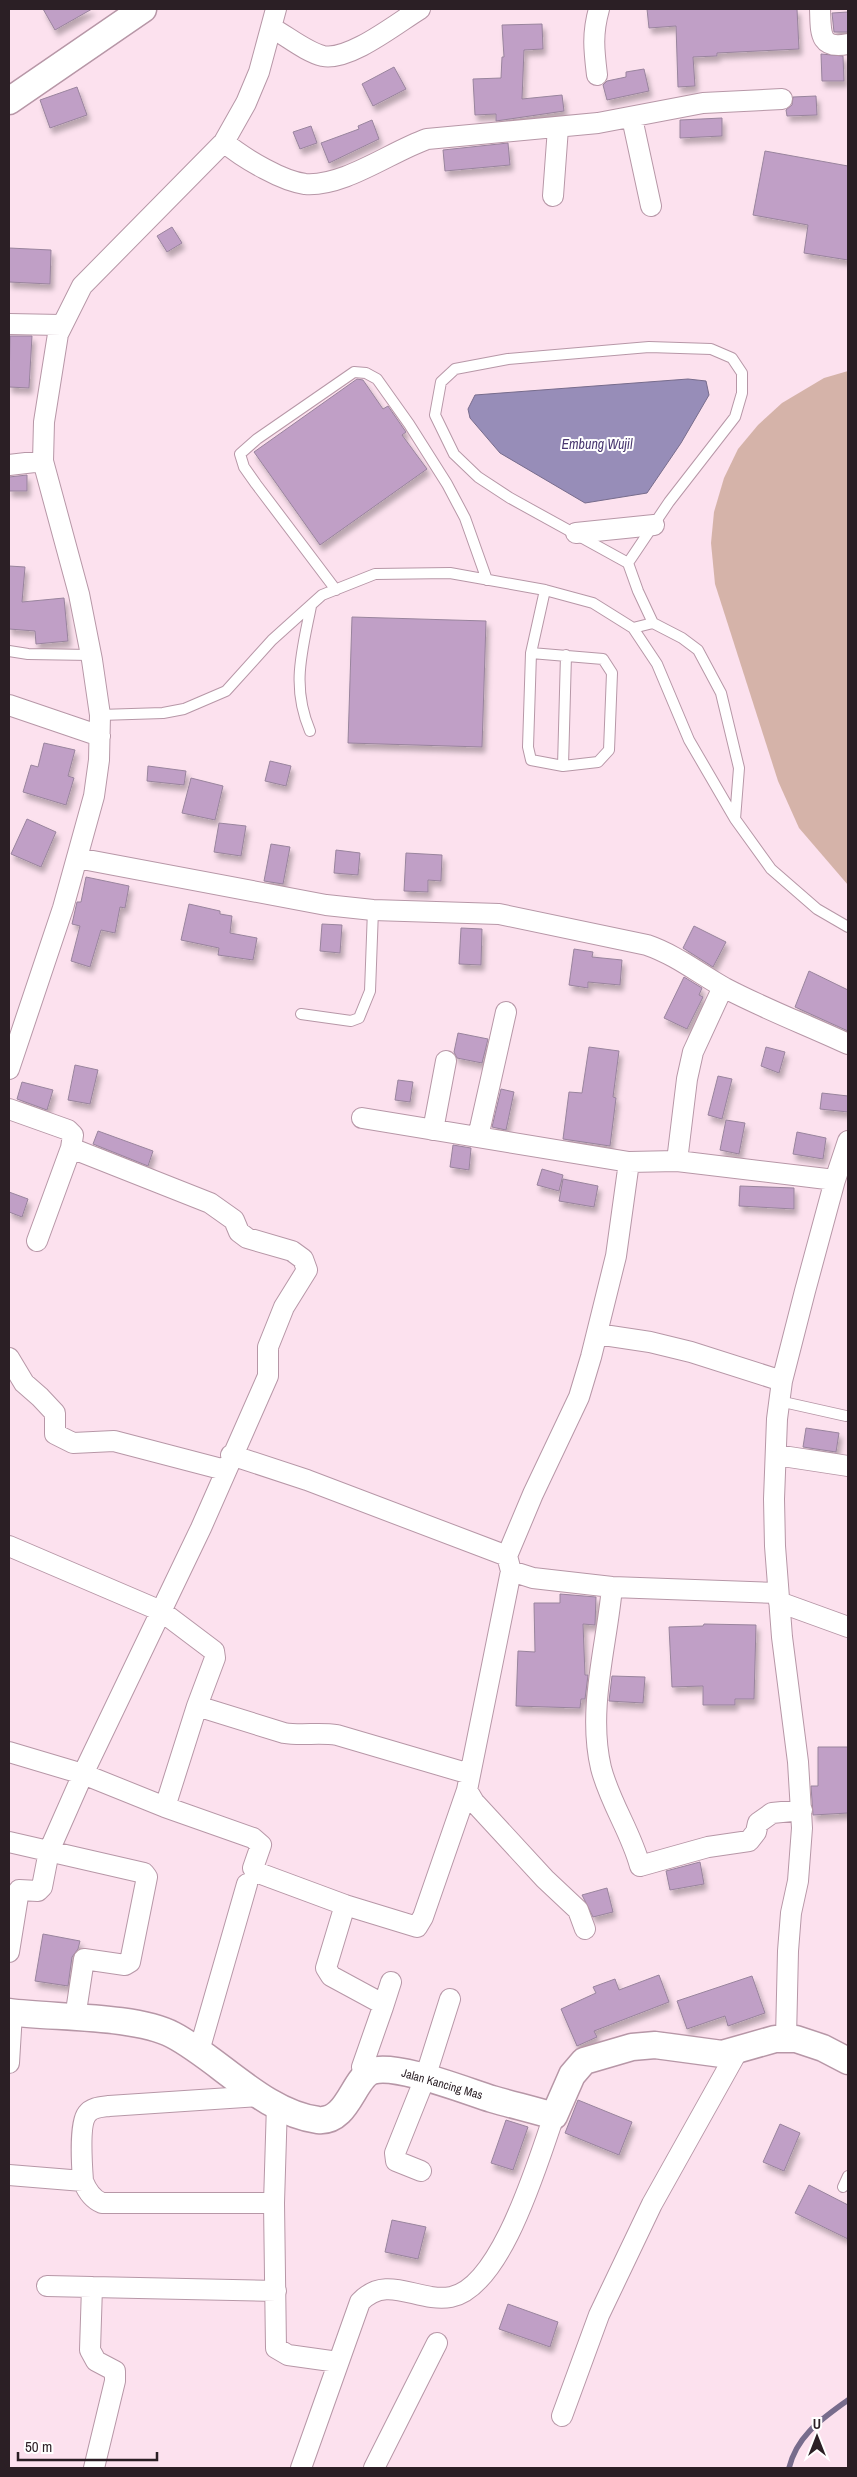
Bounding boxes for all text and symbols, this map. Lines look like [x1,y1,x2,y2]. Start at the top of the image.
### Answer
water label: Embung Wujil [561,435,633,453]
street label: Jalan Kancing Mas [400,2065,484,2103]
north arrow [792,2412,842,2462]
text: U [813,2415,821,2433]
scale bar [18,2430,156,2462]
text: 50 m [25,2436,52,2457]

